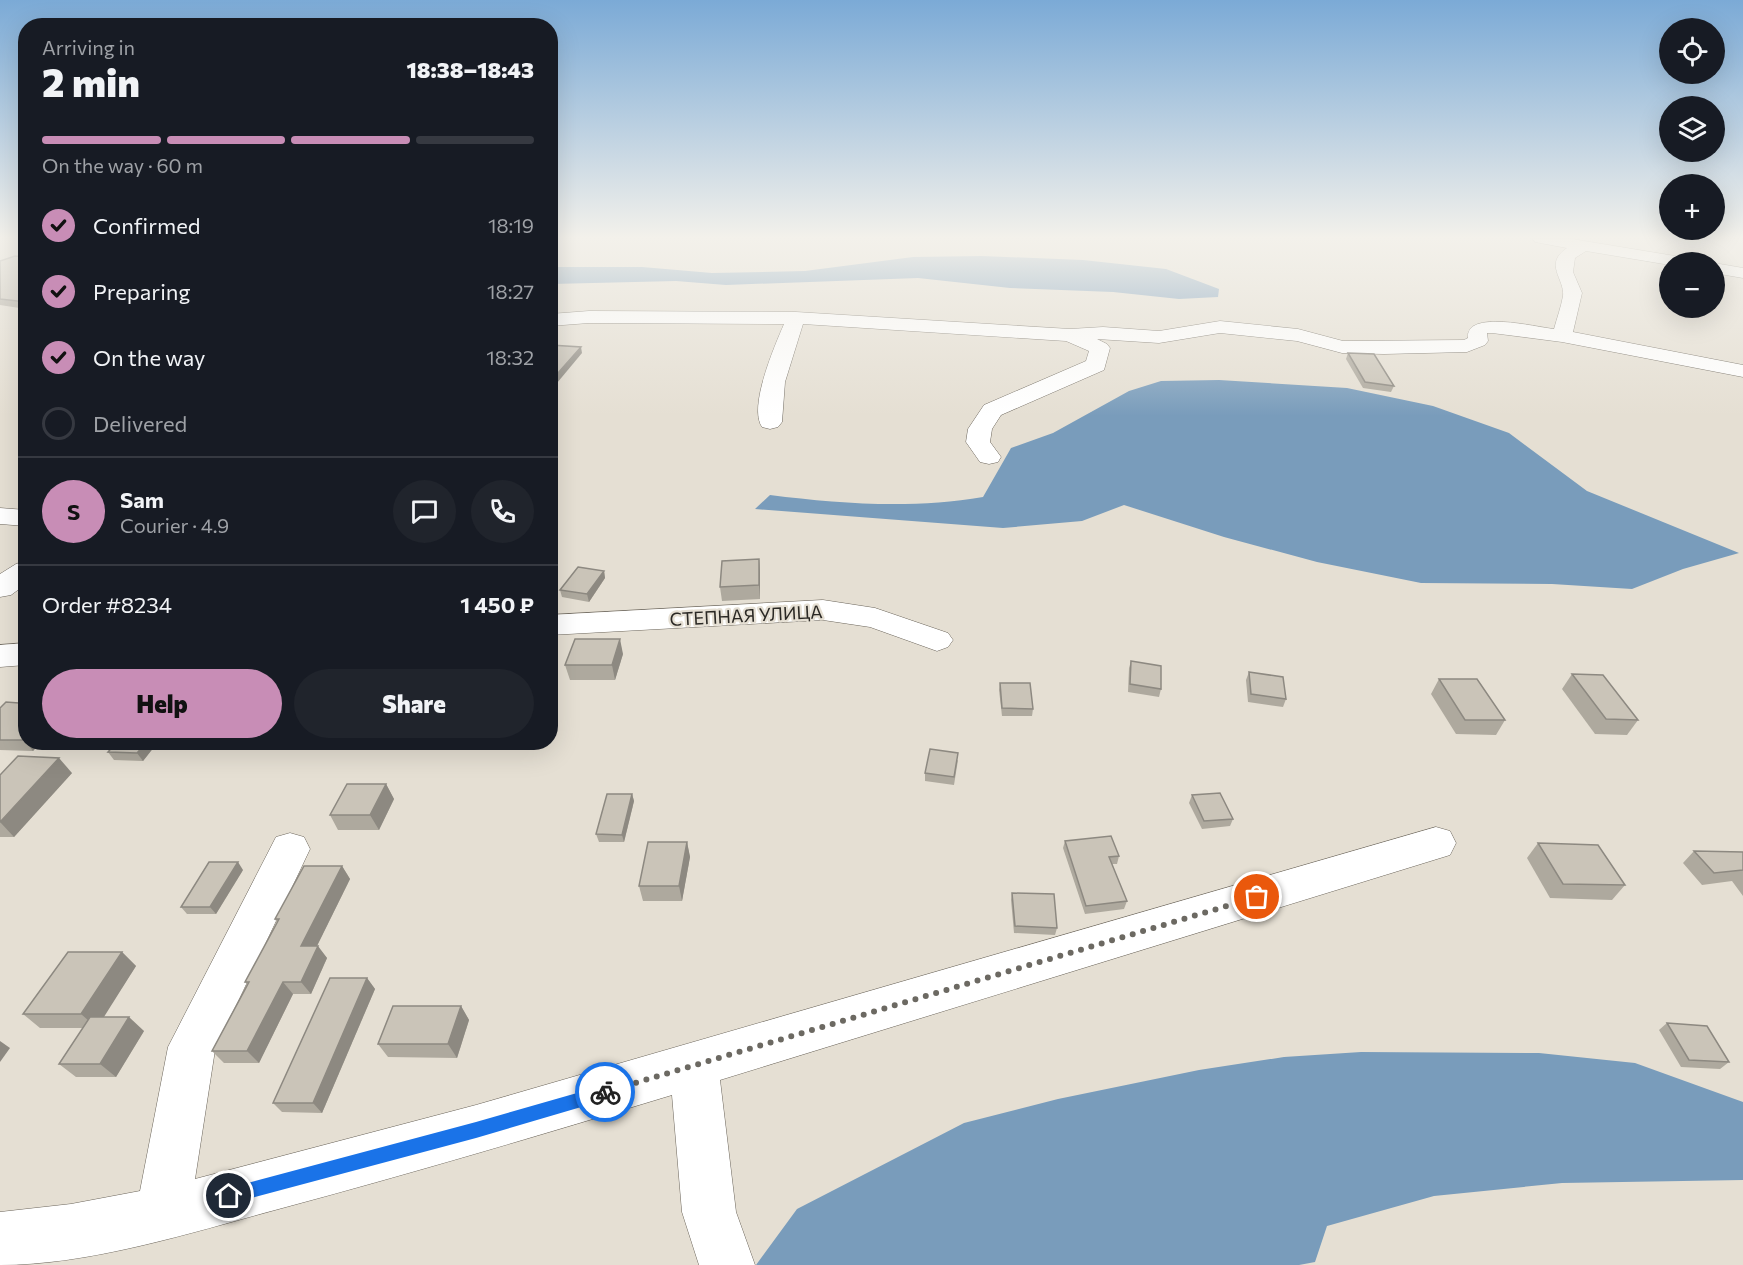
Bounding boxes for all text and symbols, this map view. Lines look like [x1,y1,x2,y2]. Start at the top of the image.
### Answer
map controls [1659,18,1725,318]
button: locate [1659,18,1725,84]
text: Arriving in [42,35,135,59]
text: 18:38–18:43 [406,56,534,83]
text: 2 min [42,57,140,105]
button: layers [1659,96,1725,162]
text: On the way · 60 m [42,153,203,177]
button: + [1659,174,1725,240]
icon: check [42,209,75,242]
text: Confirmed [93,212,200,239]
text: 18:19 [488,213,534,237]
button: − [1659,252,1725,318]
icon: check [42,275,75,308]
text: Preparing [93,278,190,305]
text: 18:27 [487,279,534,303]
icon: check [42,341,75,374]
text: On the way [93,344,205,371]
text: 18:32 [486,345,534,369]
text: Delivered [93,410,187,437]
button: chat [393,480,456,543]
button: phone [471,480,534,543]
text: Sam [120,486,164,513]
text: S [67,498,80,525]
text: Courier · 4.9 [120,513,229,537]
text: Order #8234 [42,591,172,618]
text: 1 450 ₽ [460,591,534,618]
street label: СТЕПНАЯ УЛИЦА [669,600,823,630]
button: Help [42,669,282,738]
button: Share [294,669,534,738]
pin [1231,871,1282,922]
icon: bag [1240,880,1273,913]
courier [575,1062,635,1122]
icon: bike [589,1076,622,1109]
pin [203,1170,254,1221]
icon: home [212,1179,245,1212]

